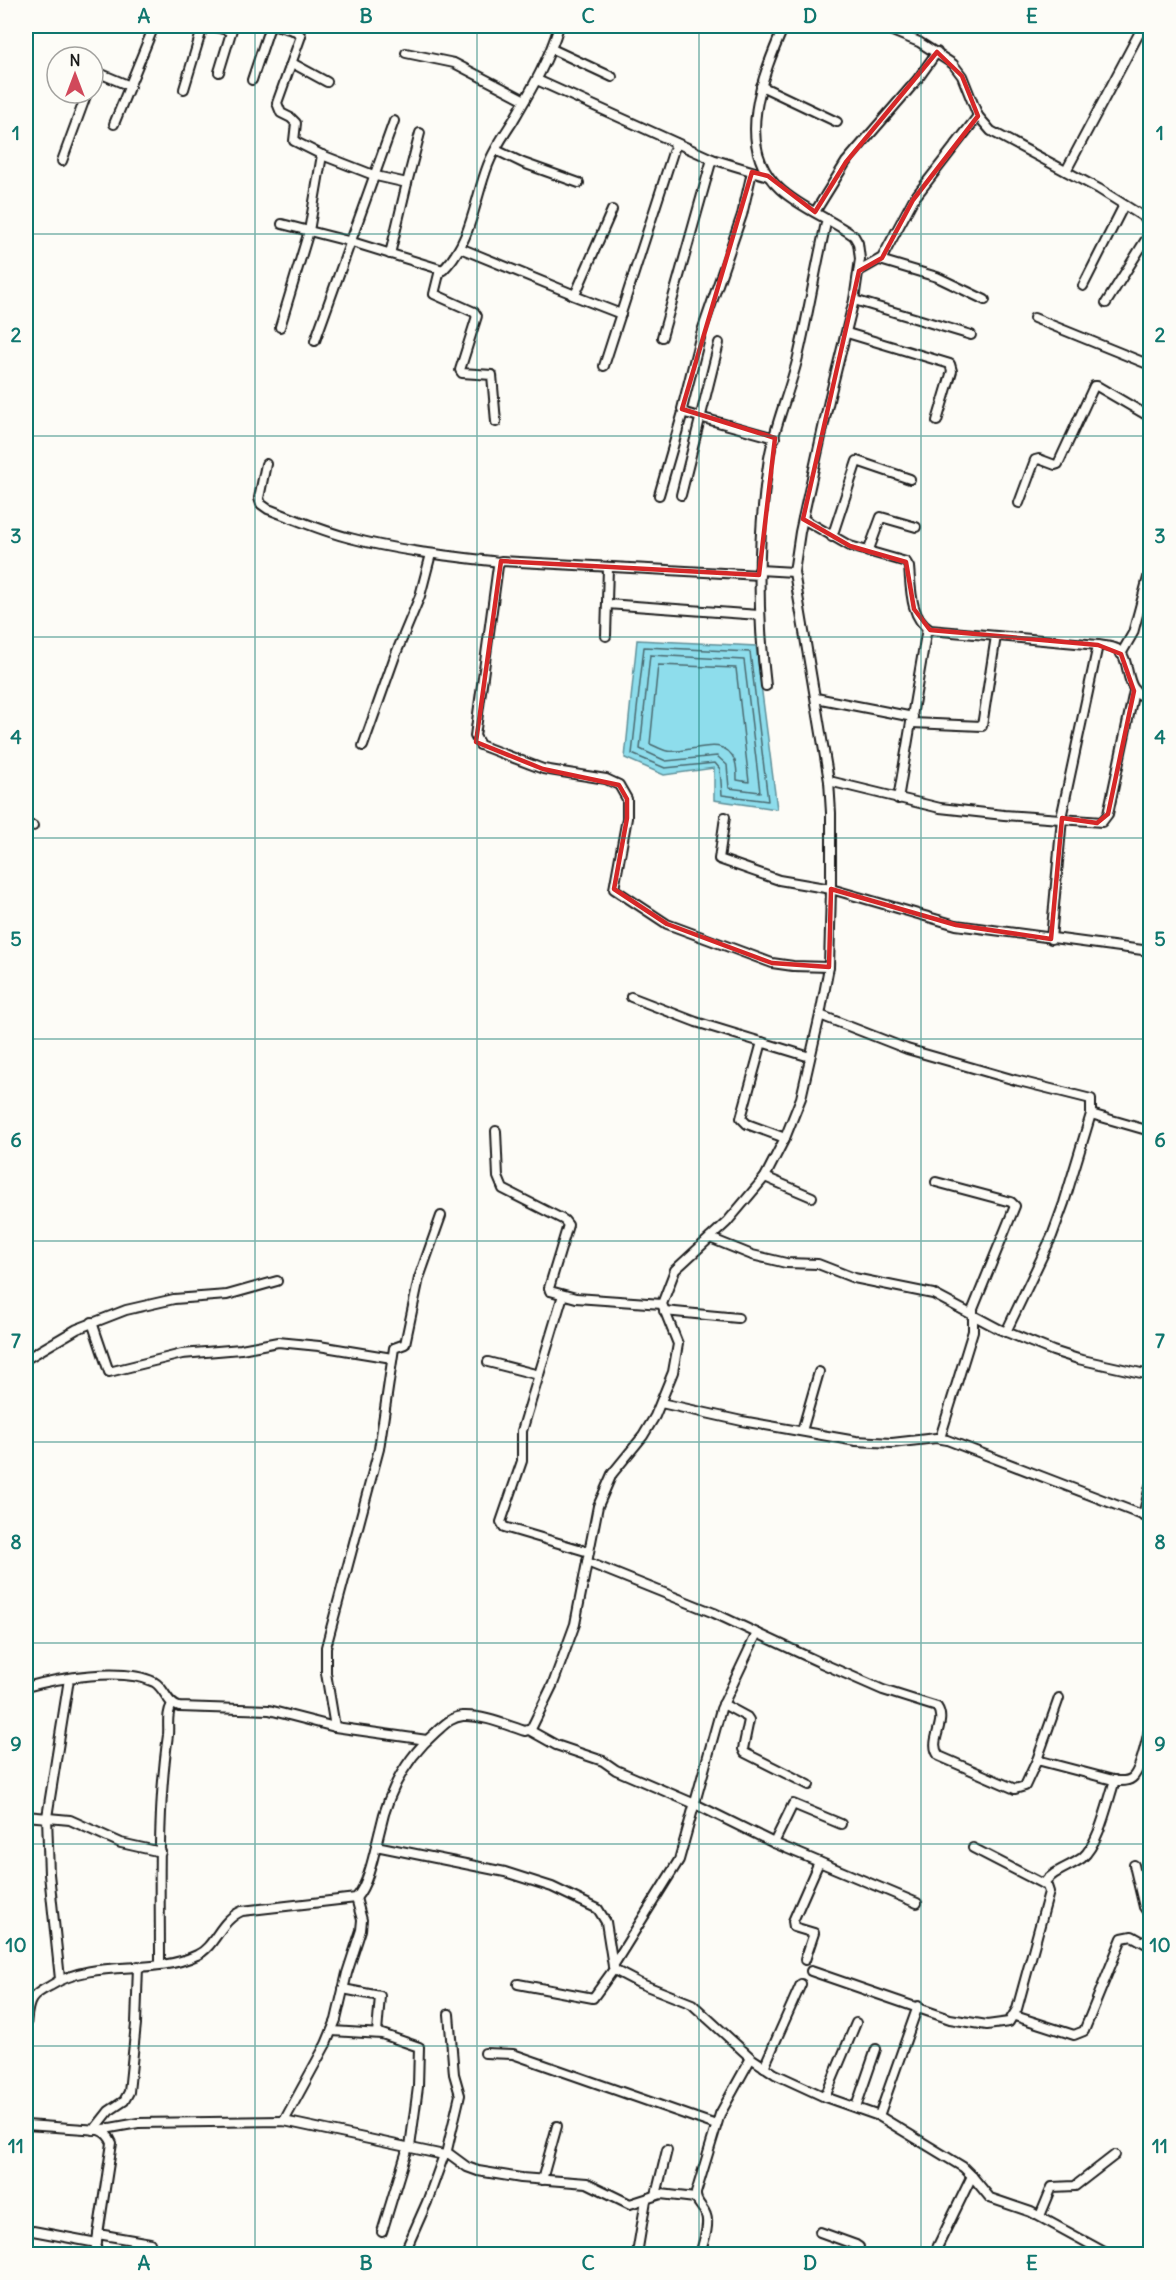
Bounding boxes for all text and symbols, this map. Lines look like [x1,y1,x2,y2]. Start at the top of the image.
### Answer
text: A [138,3,151,28]
text: B [359,3,373,28]
text: C [581,3,595,28]
text: D [803,3,817,28]
text: E [1026,3,1038,28]
north arrow [45,45,105,105]
text: N [69,50,81,70]
text: 1 [12,120,20,145]
text: 1 [1156,120,1164,145]
text: 2 [11,322,22,347]
text: 2 [1155,322,1166,347]
text: 3 [10,523,22,548]
text: 3 [1154,523,1166,548]
text: 4 [10,724,22,749]
text: 4 [1154,724,1166,749]
text: 5 [10,926,22,951]
text: 5 [1154,926,1166,951]
text: 6 [10,1127,22,1152]
text: 6 [1154,1127,1166,1152]
text: 7 [11,1328,21,1353]
text: 7 [1155,1328,1165,1353]
text: 8 [10,1529,22,1554]
text: 8 [1154,1529,1166,1554]
text: 9 [10,1731,22,1756]
text: 9 [1154,1731,1166,1756]
text: 10 [5,1932,27,1957]
text: 10 [1149,1932,1171,1957]
text: 11 [8,2133,24,2158]
text: 11 [1152,2133,1168,2158]
text: A [138,2250,151,2275]
text: B [359,2250,373,2275]
text: C [581,2250,595,2275]
text: D [803,2250,817,2275]
text: E [1026,2250,1038,2275]

